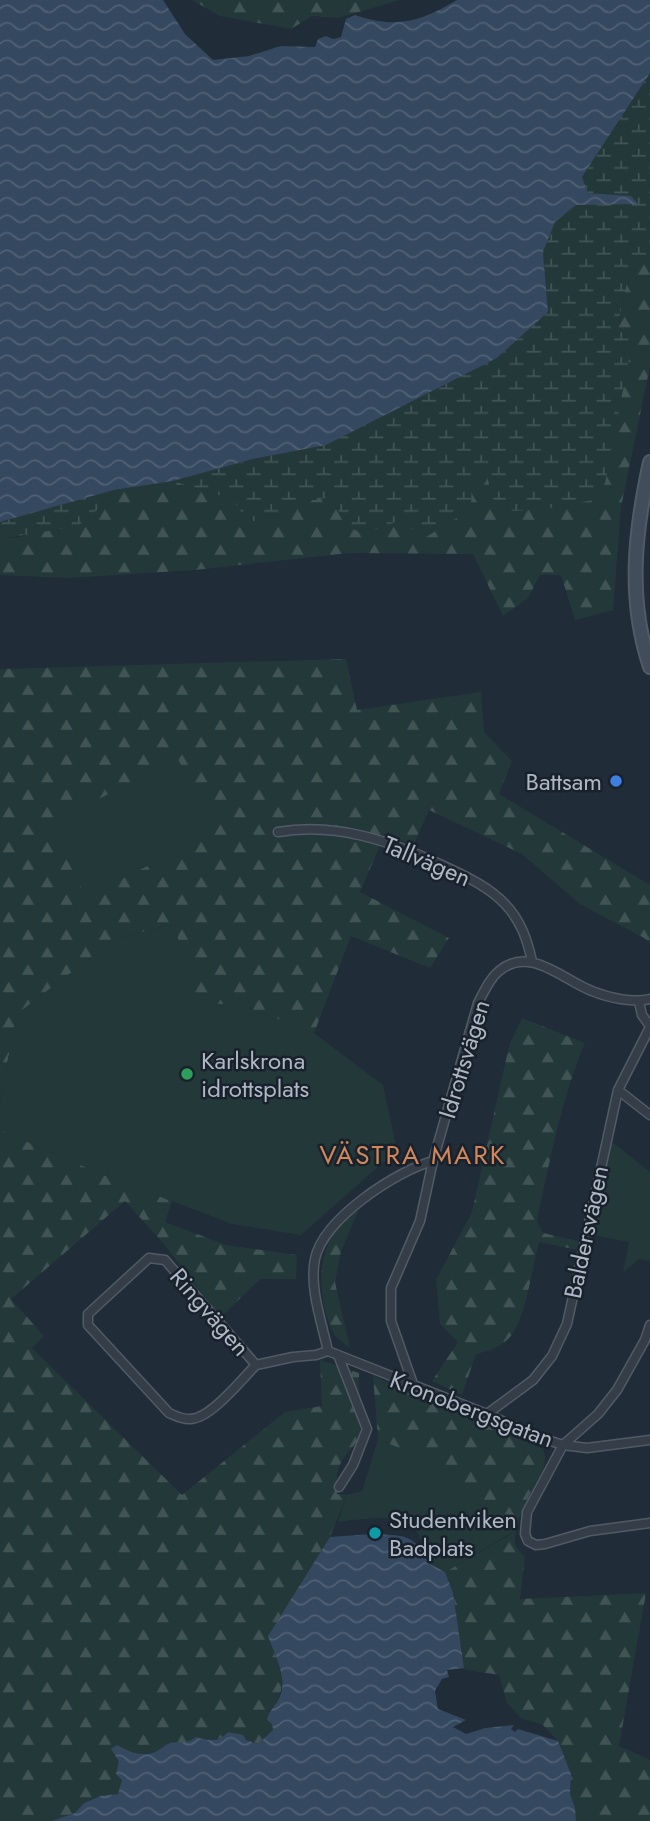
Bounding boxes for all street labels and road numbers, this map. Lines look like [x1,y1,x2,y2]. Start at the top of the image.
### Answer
street label: Tallvägen [378,827,476,895]
street label: Idrottsvägen [429,995,499,1123]
street label: Baldersvägen [555,1162,617,1302]
street label: Ringvägen [162,1260,258,1364]
street label: Kronobergsgatan [385,1362,559,1456]

